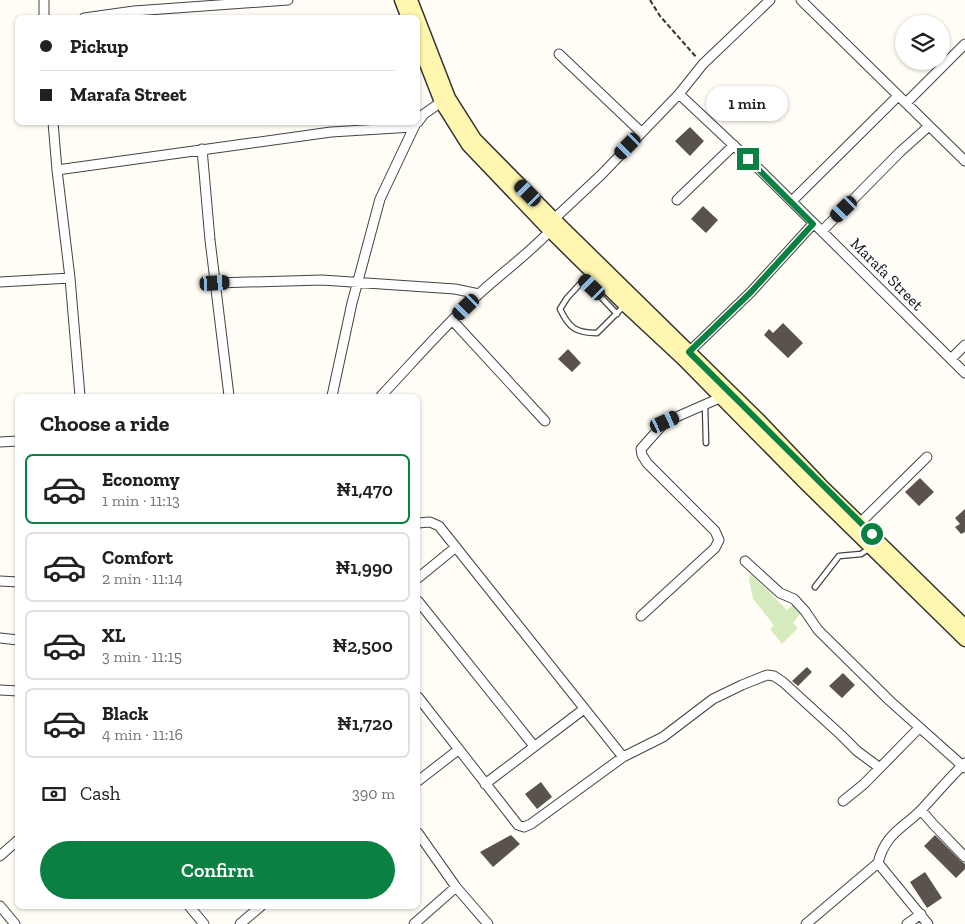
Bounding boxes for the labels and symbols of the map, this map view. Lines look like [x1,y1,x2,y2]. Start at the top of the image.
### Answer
callout: 1 min [707,86,789,122]
car [612,130,643,162]
route end [737,148,759,170]
car [512,177,543,209]
car [827,193,860,225]
street label: Marafa Street [847,234,927,314]
car [575,271,608,303]
car [199,275,230,291]
car [449,291,482,323]
car [648,409,681,435]
route start [861,523,883,545]

